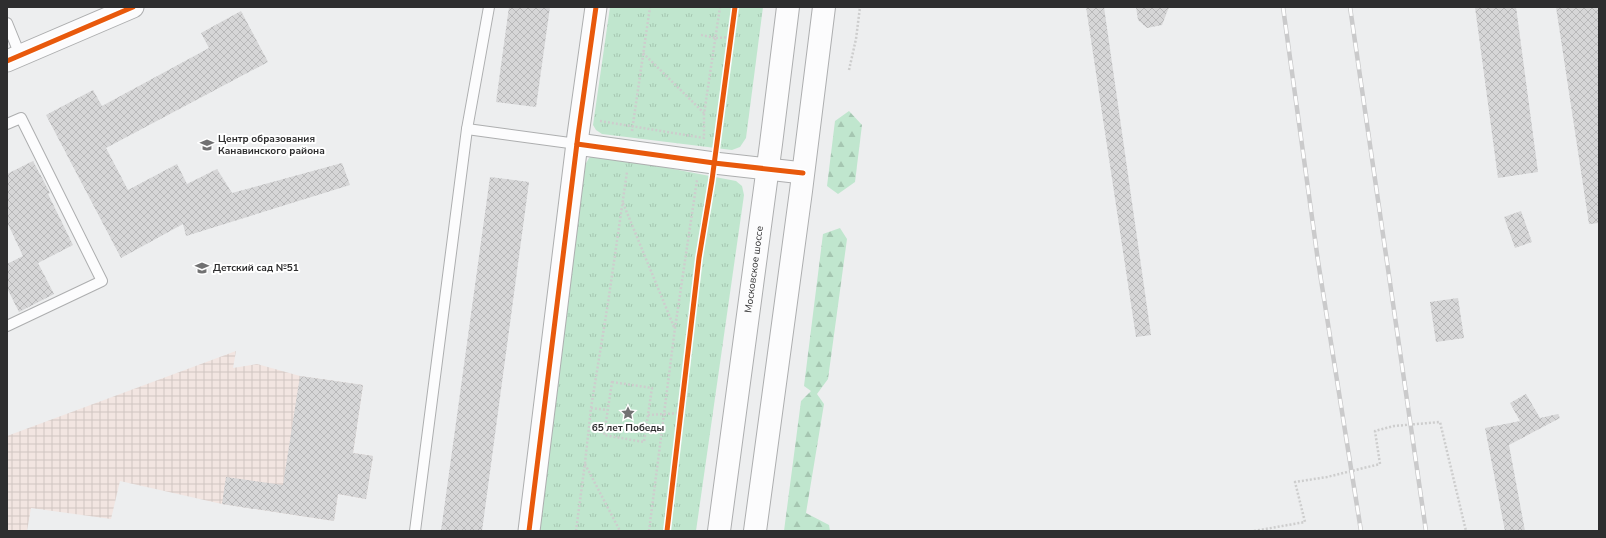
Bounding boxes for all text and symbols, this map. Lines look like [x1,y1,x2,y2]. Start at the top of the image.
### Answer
place label: Центр образования Канавинского района [218,132,325,158]
school or university icon: Центр образования Канавинского района [199,137,215,153]
street label: Московское шоссе [741,225,767,314]
school or university icon: Детский сад №51 [194,260,210,276]
place label: Детский сад №51 [213,261,299,275]
place icon: 65 лет Победы [620,405,636,421]
place label: 65 лет Победы [592,421,665,435]

